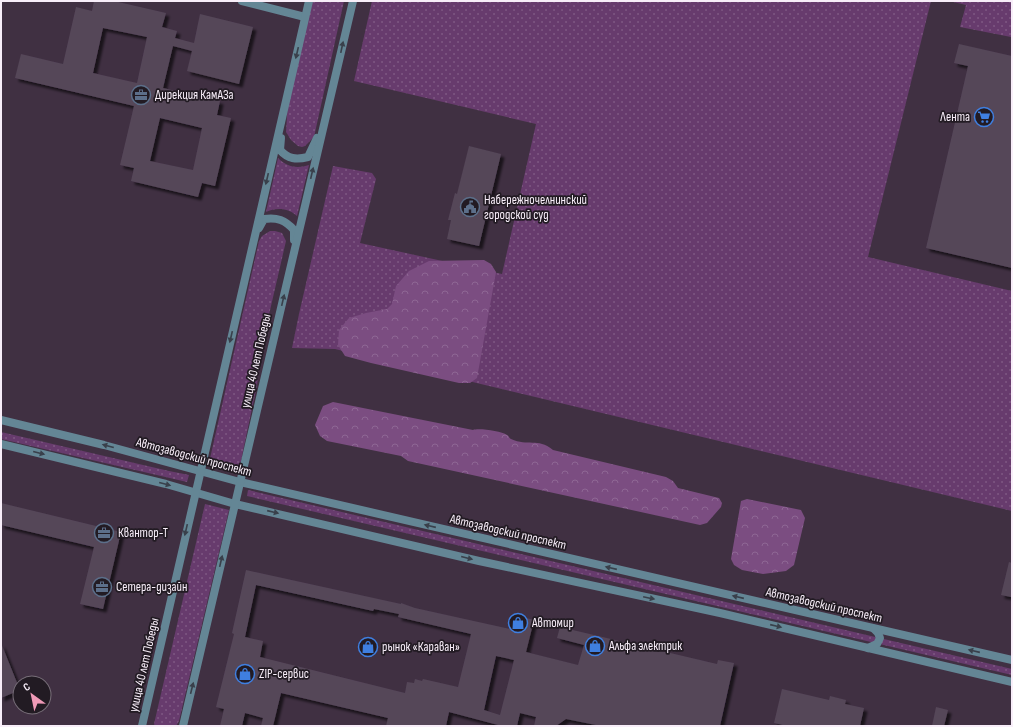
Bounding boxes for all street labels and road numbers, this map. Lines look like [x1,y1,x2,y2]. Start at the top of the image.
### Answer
street label: улица 40 лет Победы [237,312,275,410]
street label: Автозаводский проспект [134,434,254,480]
street label: Автозаводский проспект [447,511,568,553]
street label: Автозаводский проспект [763,584,884,626]
street label: улица 40 лет Победы [125,616,163,714]

